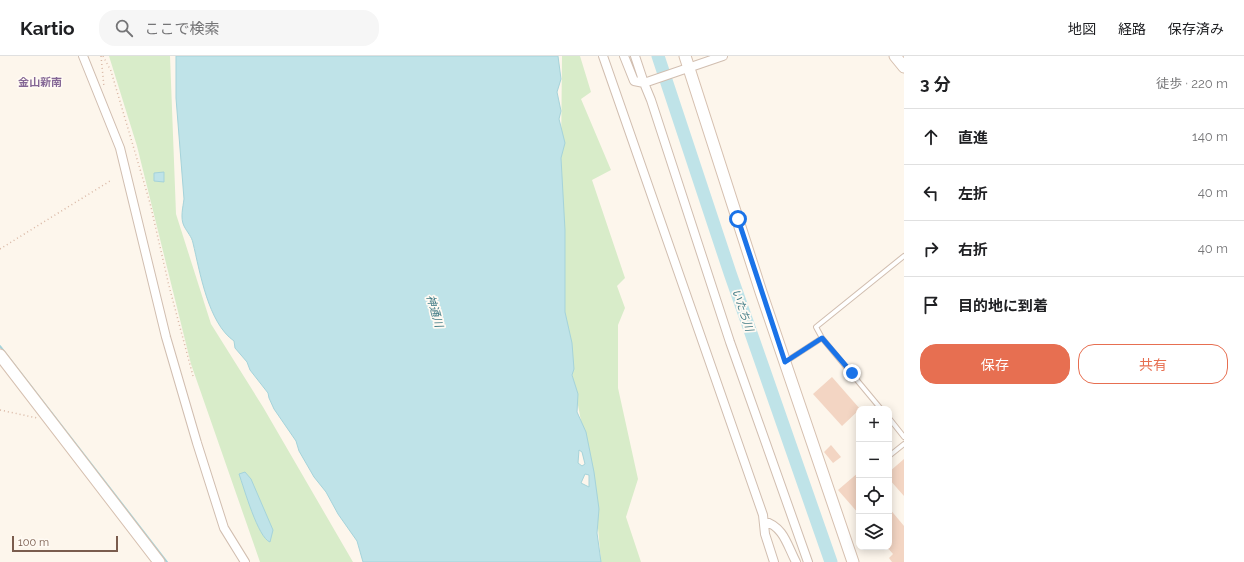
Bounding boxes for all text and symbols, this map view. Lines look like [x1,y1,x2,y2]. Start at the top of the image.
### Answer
search box [99,10,379,46]
text: Kartio [20,17,75,39]
icon: search [113,17,135,39]
text: ここで検索 [145,20,220,38]
text: 地図 [1068,21,1096,37]
text: 経路 [1118,21,1146,37]
text: 保存済み [1168,21,1224,37]
text: 3 分 [920,74,951,94]
district label: 金山新南 [18,76,62,89]
text: 徒歩 · 220 m [1156,76,1228,91]
icon: ahead [920,126,942,148]
text: 直進 [958,129,988,147]
text: 140 m [1192,129,1228,144]
icon: left [920,182,942,204]
text: 左折 [958,185,988,203]
text: 40 m [1198,185,1228,200]
route start [729,210,747,228]
icon: right [920,238,942,260]
text: 右折 [958,241,988,259]
text: 40 m [1198,241,1228,256]
water label: いたち川 [729,287,756,334]
water label: 神通川 [424,293,446,330]
icon: arrive [920,294,942,316]
text: 目的地に到着 [958,297,1048,315]
button: 保存 [920,344,1070,384]
button: 共有 [1078,344,1228,384]
route end [843,364,861,382]
map controls [856,406,892,550]
button: + [856,406,892,442]
button: − [856,442,892,478]
button: locate [856,478,892,514]
button: layers [856,514,892,550]
scale bar [12,534,118,553]
text: 100 m [18,536,49,549]

